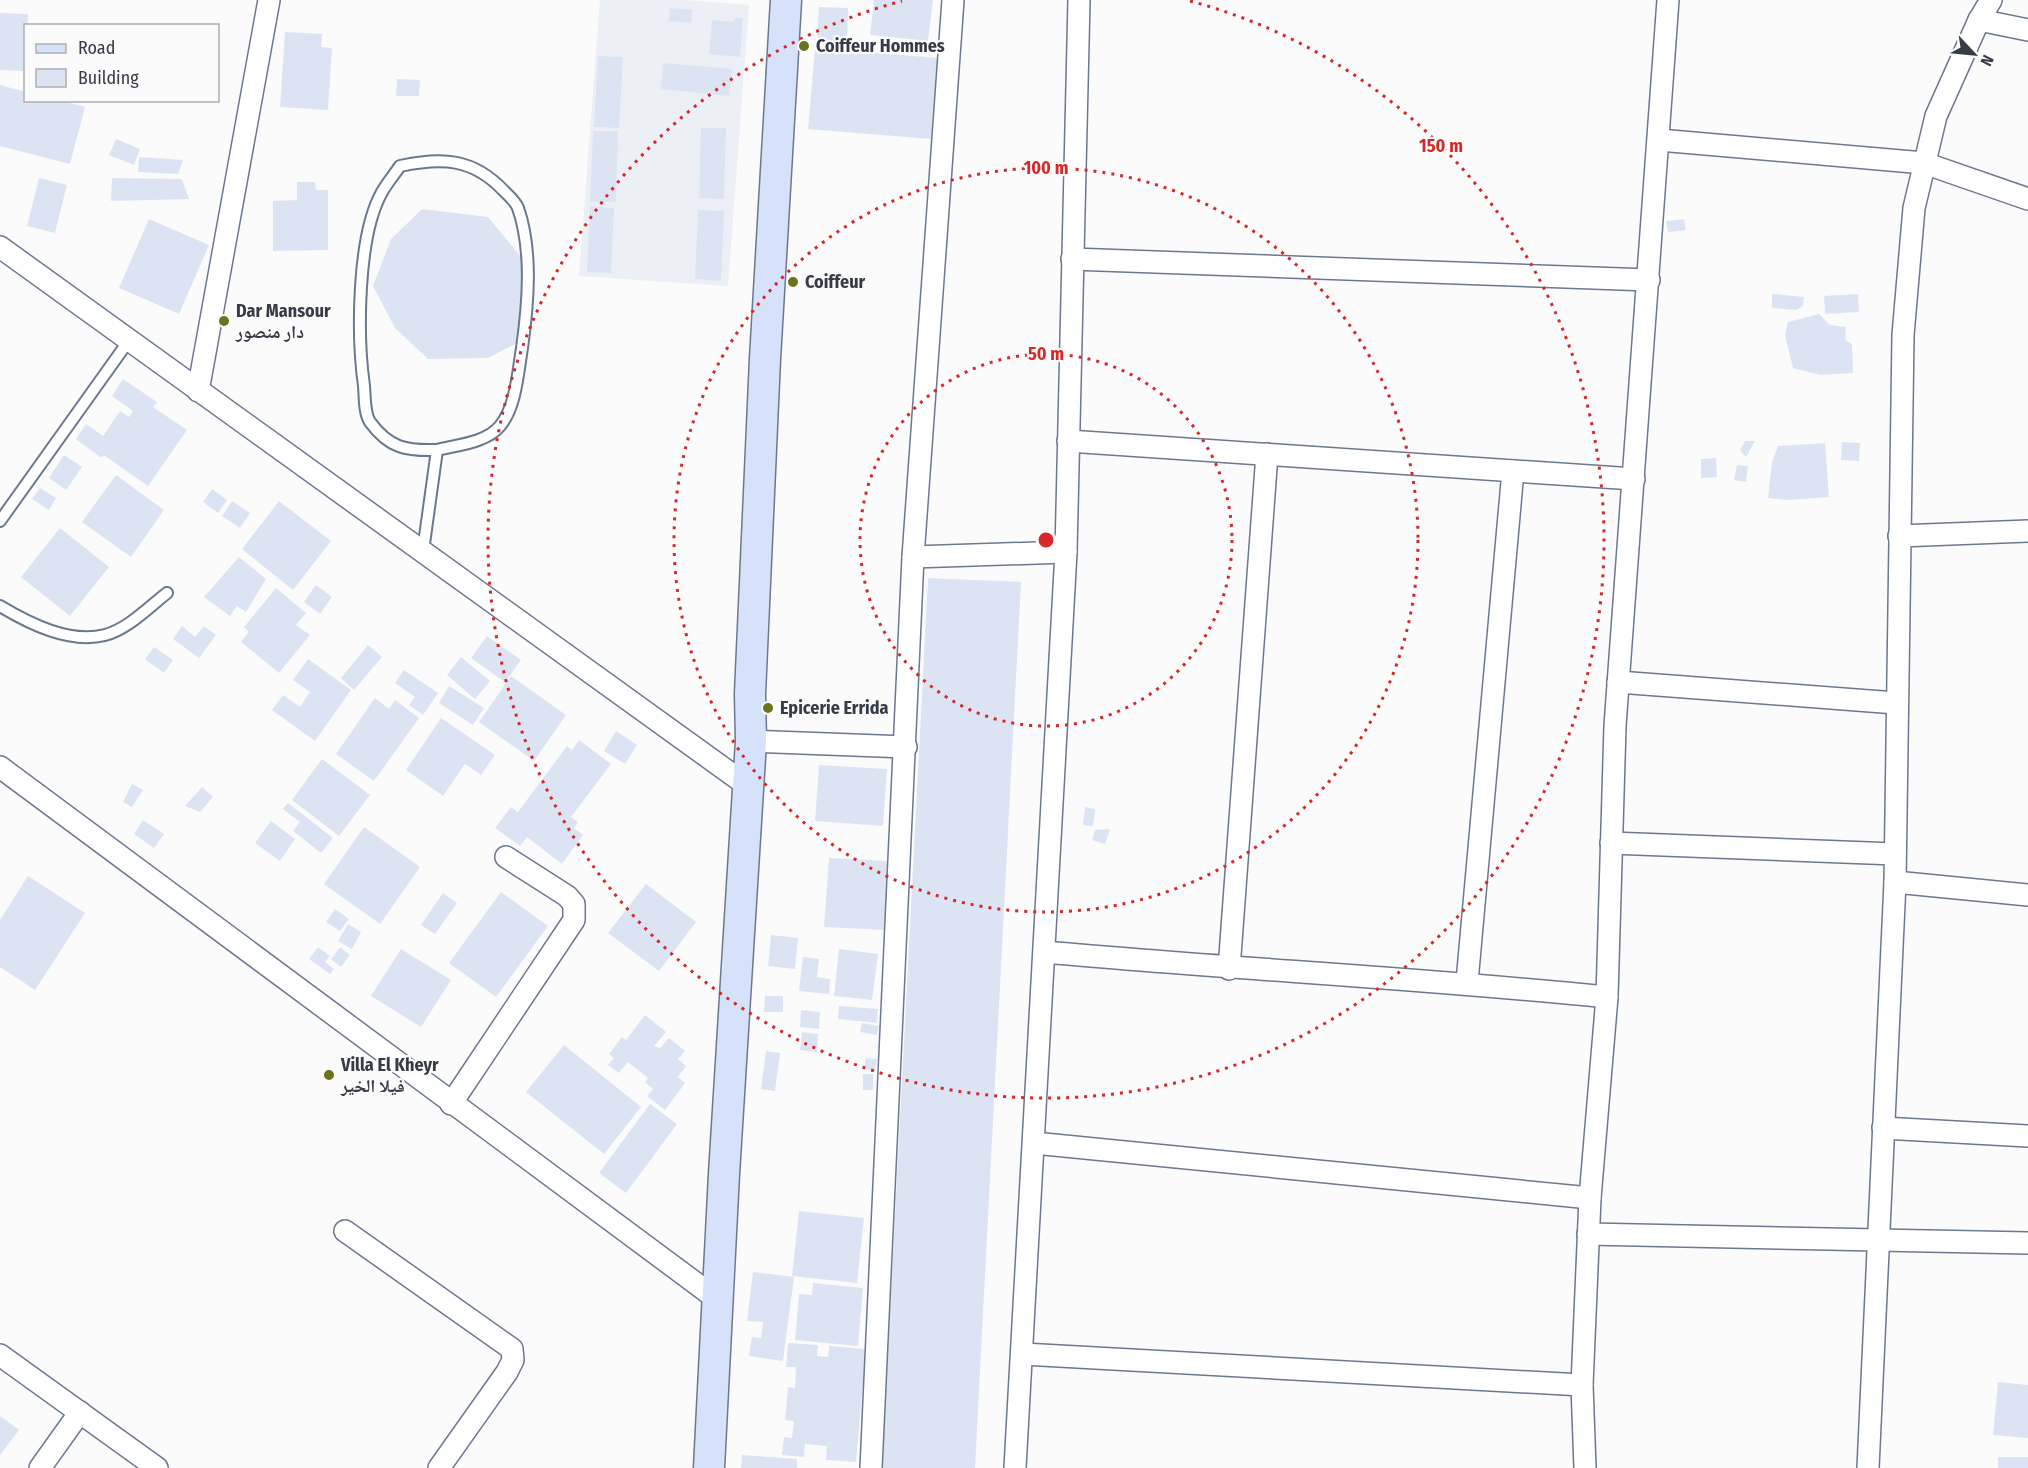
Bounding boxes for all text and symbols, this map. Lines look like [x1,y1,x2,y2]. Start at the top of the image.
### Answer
legend [24,24,219,102]
north arrow [1944,24,2004,84]
place label: Coiffeur Hommes [816,35,945,57]
text: Road [78,37,115,59]
marker: Coiffeur Hommes [797,39,811,53]
text: N [1976,52,1998,69]
text: Building [78,67,139,89]
text: 150 m [1419,135,1463,157]
text: 100 m [1024,157,1068,179]
place label: Coiffeur [805,271,865,293]
marker: Coiffeur [786,275,800,289]
place label: Dar Mansour دار منصور [235,300,331,343]
marker: Dar Mansour دار منصور [217,314,231,328]
text: 50 m [1028,343,1064,365]
centre of rings [1036,530,1056,550]
place label: Epicerie Errida [780,697,889,719]
marker: Epicerie Errida [761,701,775,715]
place label: Villa El Kheyr فيلا الخير [340,1054,439,1097]
marker: Villa El Kheyr فيلا الخير [322,1068,336,1082]

